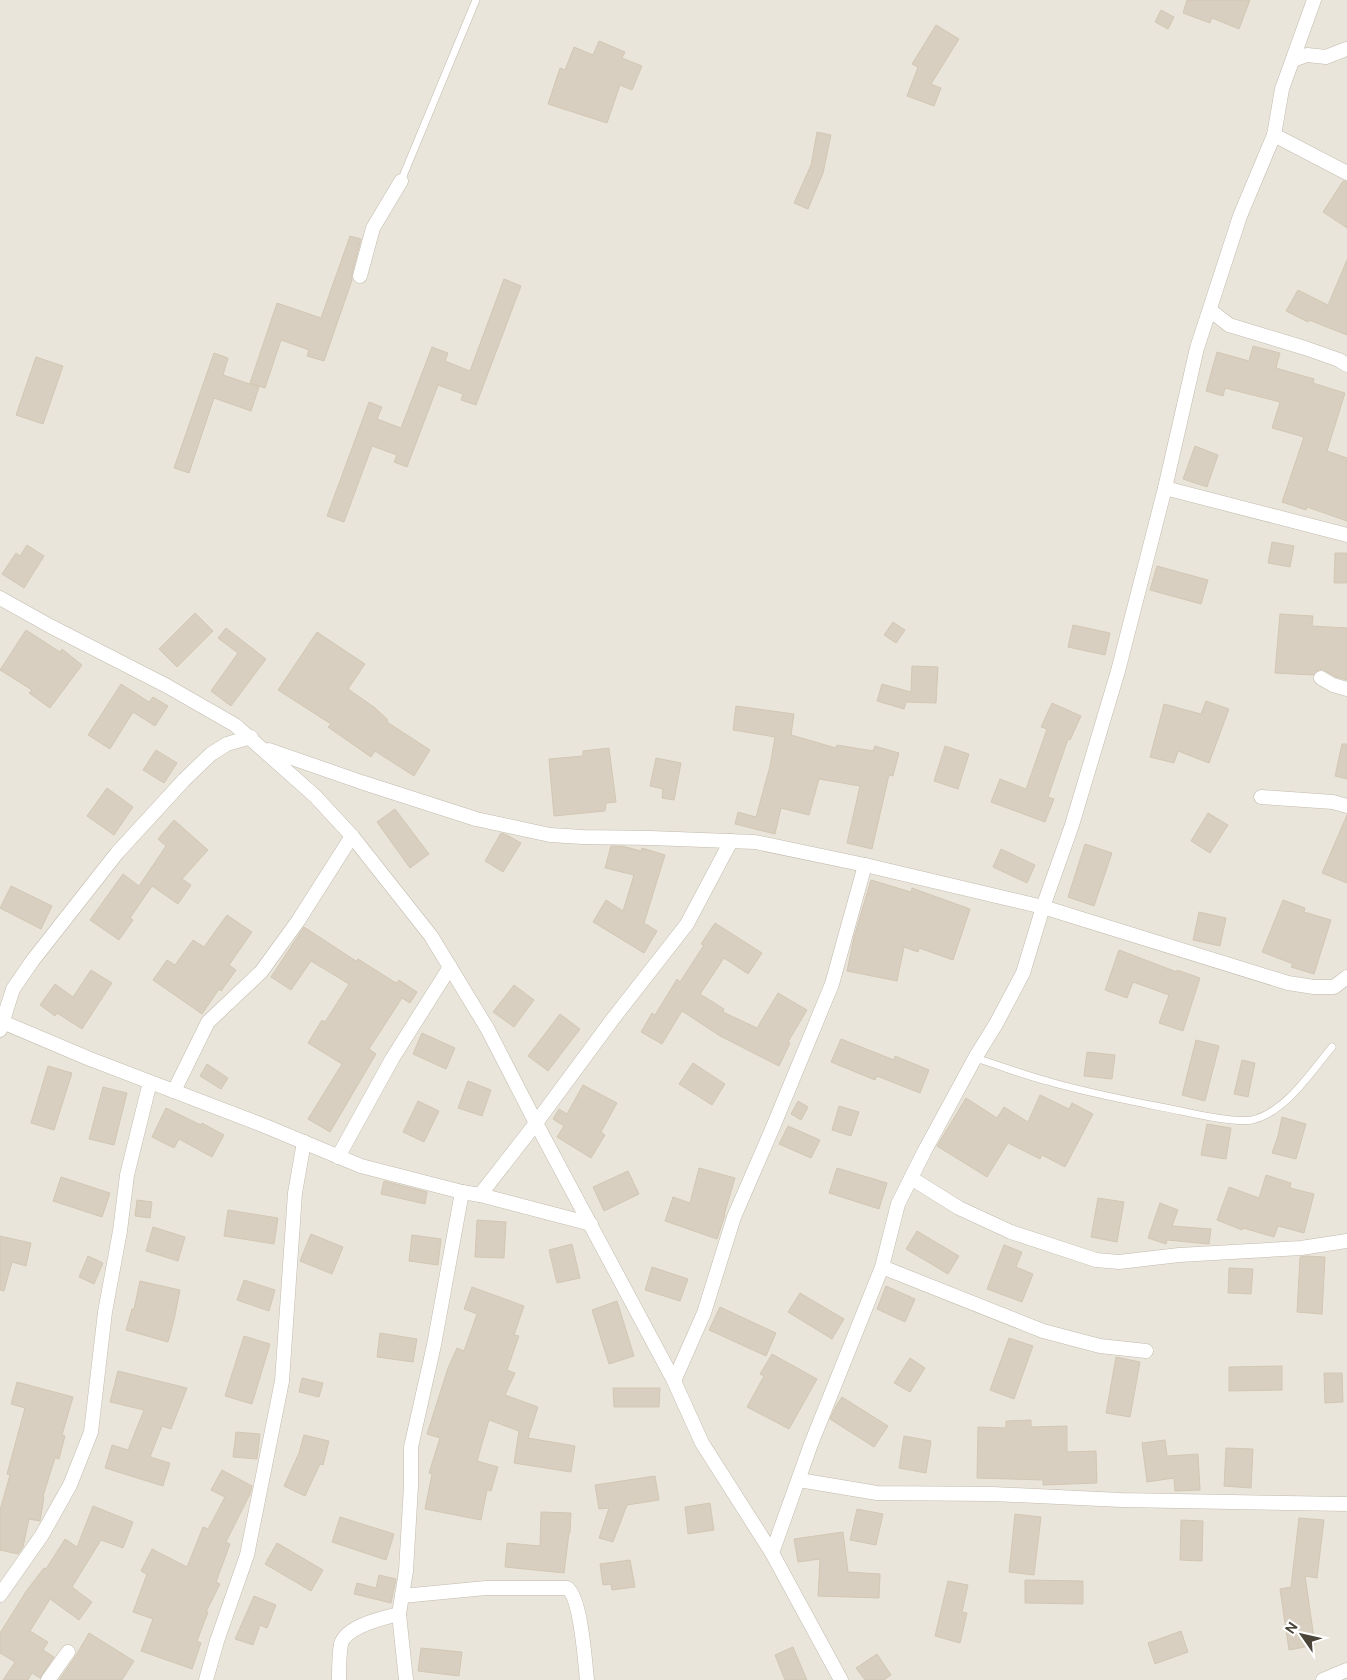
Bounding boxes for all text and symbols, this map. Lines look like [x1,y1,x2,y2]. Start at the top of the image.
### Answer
north arrow [1277,1610,1327,1660]
text: N [1281,1618,1302,1637]

